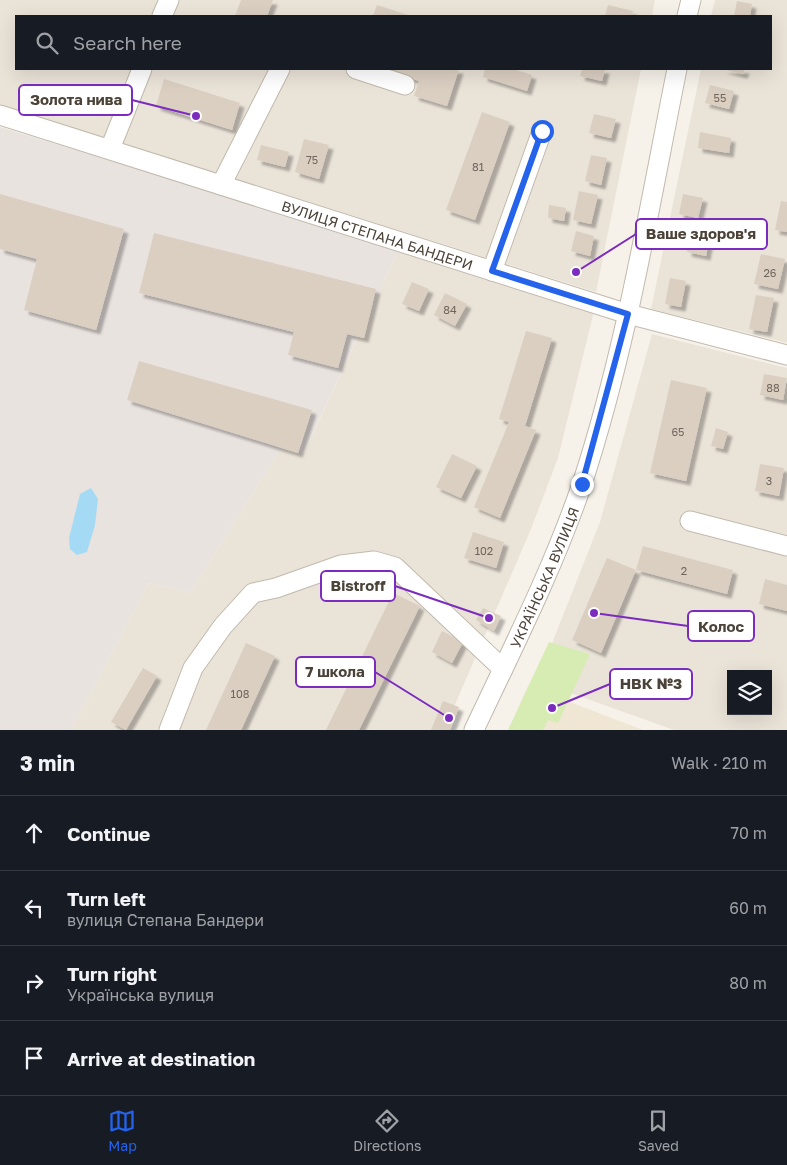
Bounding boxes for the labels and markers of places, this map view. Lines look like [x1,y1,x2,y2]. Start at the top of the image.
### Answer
callout: Золота нива [19,85,132,115]
callout: Ваше здоров'я [636,219,767,249]
callout: Bistroff [321,571,395,601]
callout: Колос [688,611,754,641]
callout: 7 школа [296,657,375,687]
callout: НВК №3 [610,669,692,699]

